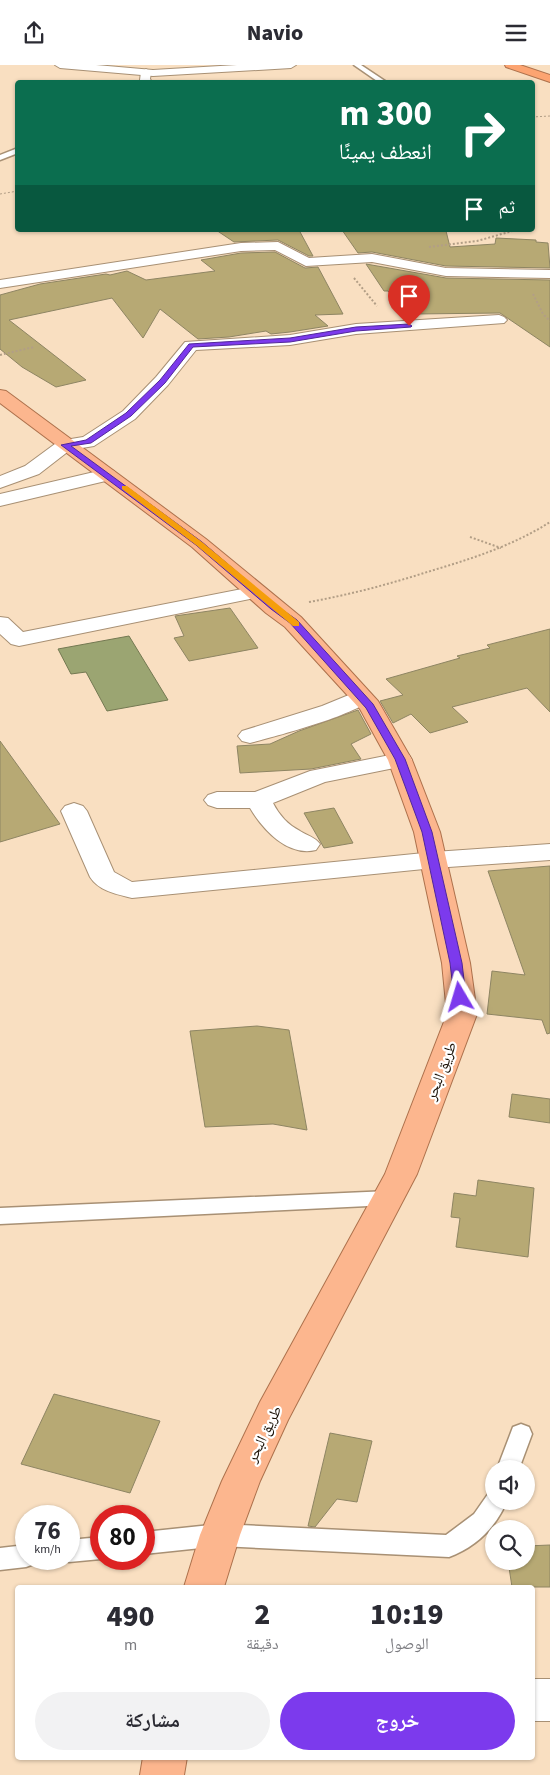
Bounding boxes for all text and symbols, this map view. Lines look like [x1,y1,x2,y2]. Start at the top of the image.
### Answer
text: Navio [247,17,303,49]
icon: share [20,19,48,47]
icon: menu [502,19,530,47]
text: 300 m [340,89,432,139]
icon: right [450,100,515,165]
text: انعطف يمينًا [339,136,432,168]
text: ثم [498,194,515,221]
icon: arrive [460,195,488,223]
pin [388,275,430,326]
icon: arrive [395,282,423,310]
position arrow [433,970,485,1022]
street label: طريق البحر [420,1039,462,1104]
street label: طريق البحر [241,1402,287,1467]
map controls [485,1460,535,1570]
button: sound [485,1460,535,1510]
speed limit sign: 80 [90,1505,155,1570]
text: 76 [34,1513,61,1549]
button: search [485,1520,535,1570]
text: km/h [34,1541,61,1558]
text: 2 [254,1593,270,1636]
text: 10:19 [370,1593,444,1636]
text: 490 [107,1595,155,1638]
text: دقيقة [246,1633,279,1655]
text: الوصول [385,1633,429,1655]
text: m [124,1634,137,1656]
button: مشاركة [35,1692,270,1750]
button: خروج [280,1692,515,1750]

